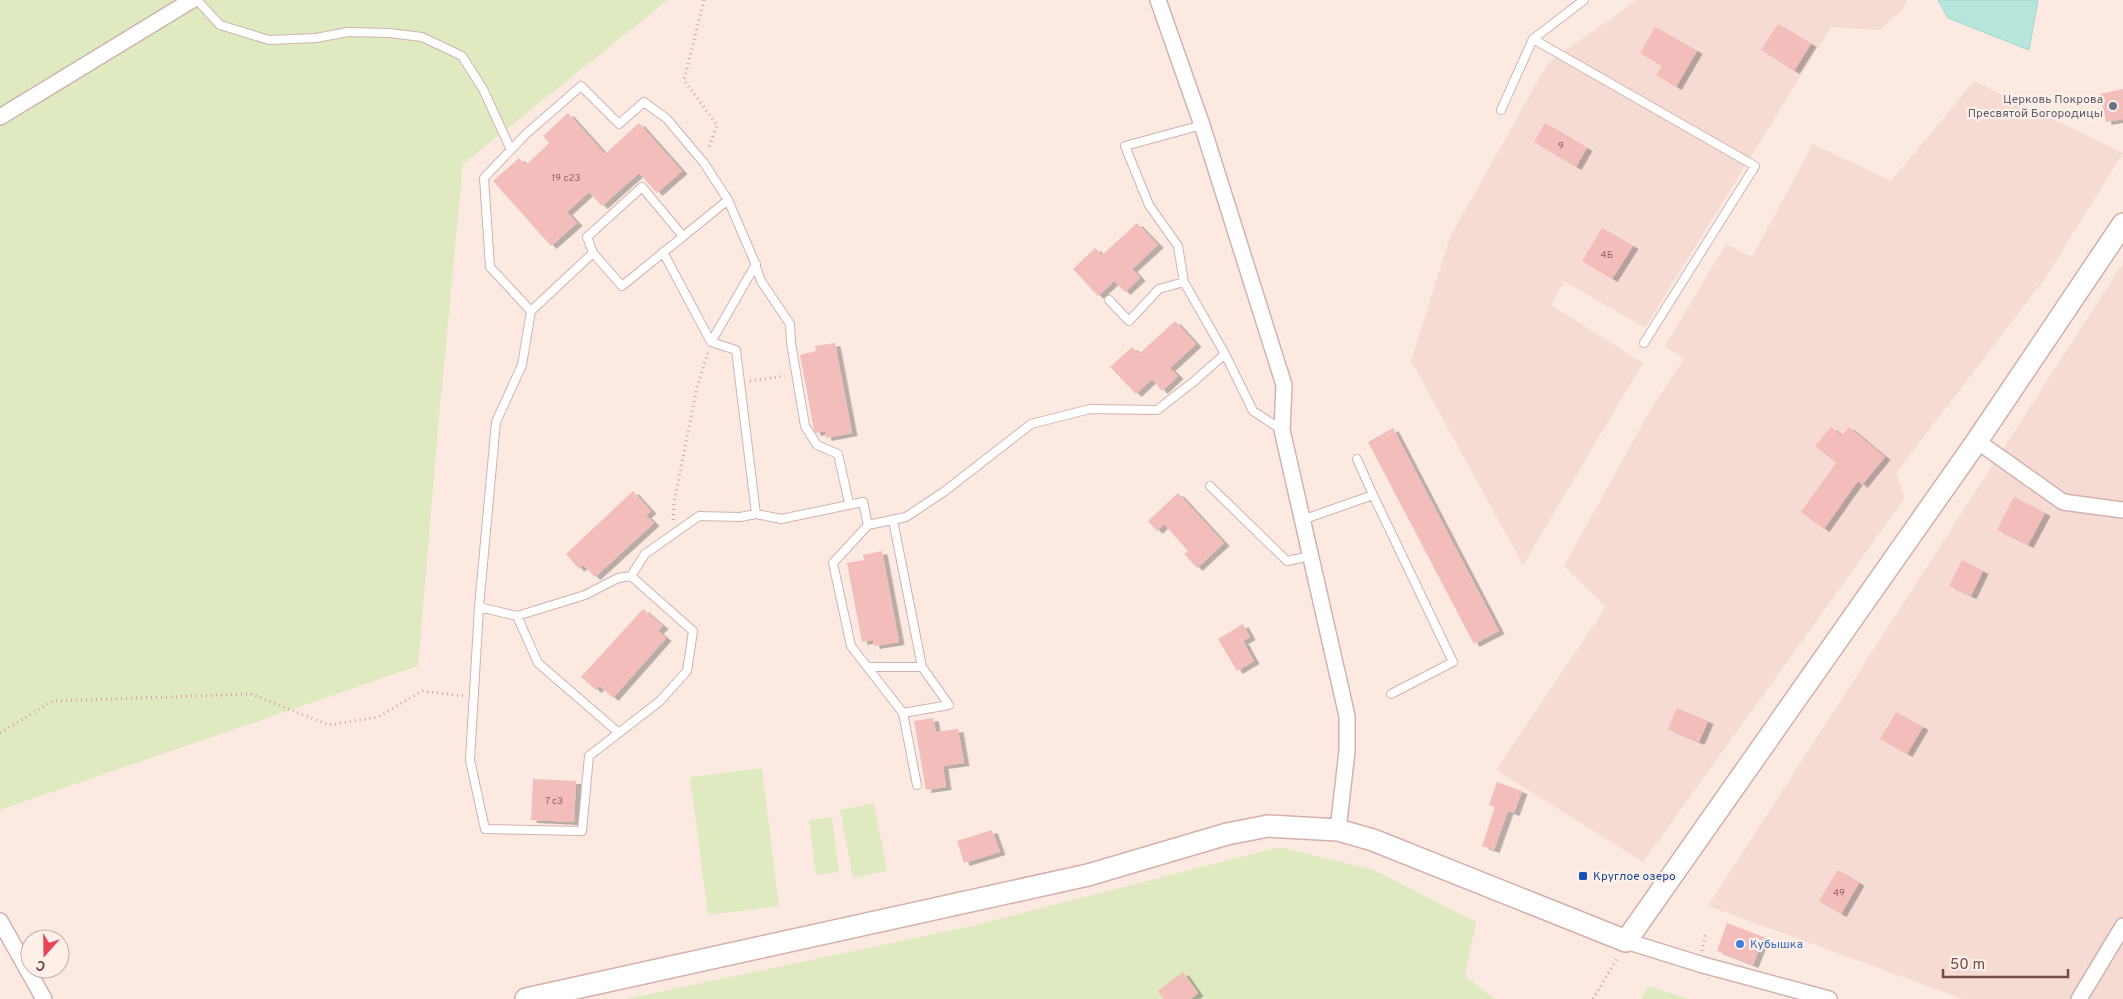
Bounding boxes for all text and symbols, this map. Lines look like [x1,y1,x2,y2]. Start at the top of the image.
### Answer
place label: Церковь Покрова Пресвятой Богородицы [1968,92,2103,122]
marker: Церковь Покрова Пресвятой Богородицы [2107,100,2119,112]
house number: 9 [1558,140,1564,153]
house number: 19 с23 [551,172,581,185]
house number: 4Б [1601,249,1613,262]
house number: 7 с3 [545,795,563,808]
place label: Круглое озеро [1593,869,1676,885]
marker: Круглое озеро [1577,870,1589,882]
house number: 49 [1833,887,1845,900]
north arrow [20,929,70,979]
place label: Кубышка [1750,937,1803,953]
marker: Кубышка [1734,938,1746,950]
scale bar [1943,946,2068,978]
text: С [34,955,48,974]
text: 50 m [1950,956,1985,975]

